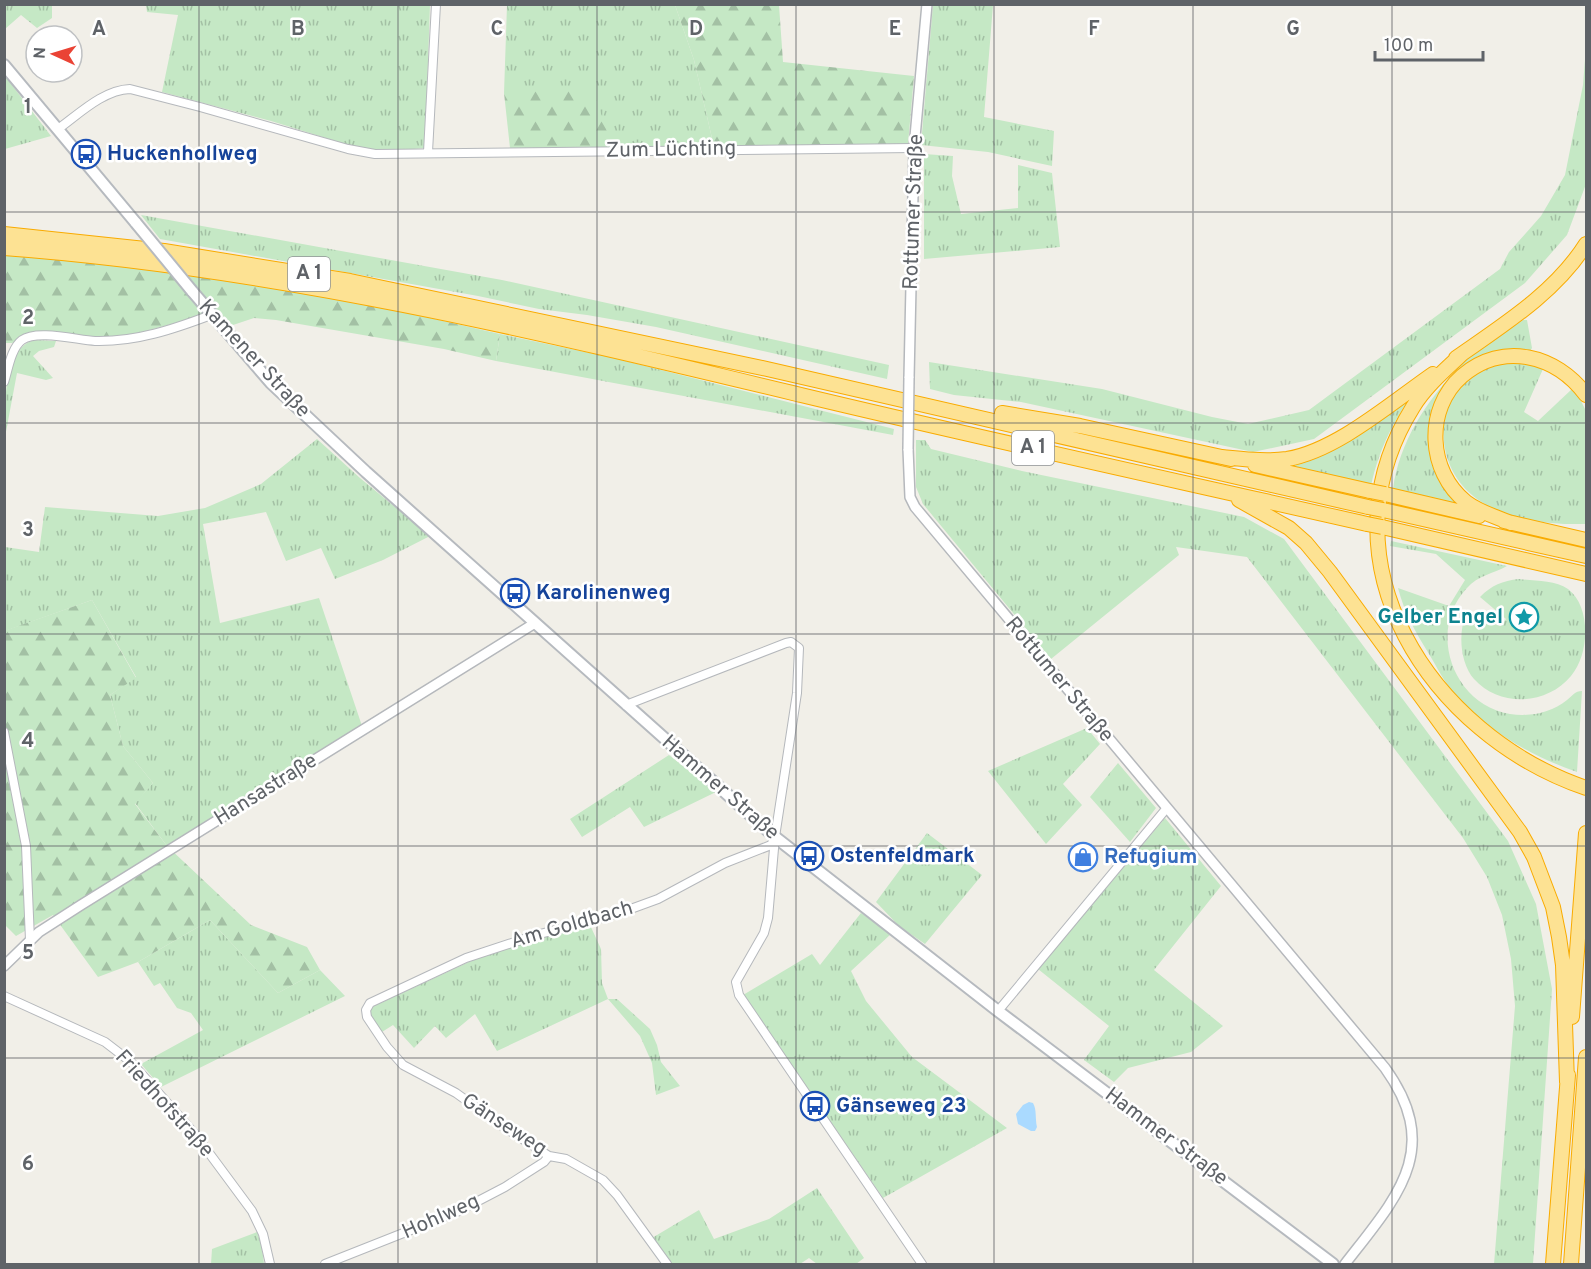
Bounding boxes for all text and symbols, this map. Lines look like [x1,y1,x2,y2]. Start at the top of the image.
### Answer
text: A [92,17,106,43]
text: B [291,17,305,43]
text: C [491,17,503,43]
text: D [689,17,703,43]
text: E [889,17,901,43]
text: F [1088,17,1100,43]
text: G [1286,17,1300,43]
north arrow [24,24,84,84]
scale bar [1375,24,1483,62]
text: 100 m [1384,35,1433,58]
text: N [31,47,51,60]
text: 1 [24,95,32,121]
street label: Rottumer Straße [898,134,930,290]
street label: Zum Lüchting [605,135,737,165]
bus stop icon: Huckenhollweg [70,138,102,170]
place label: Huckenhollweg [107,141,258,168]
road number: A 1 [288,257,330,291]
street label: Kamener Straße [192,294,316,424]
text: 2 [22,306,34,332]
road number: A 1 [1012,431,1054,465]
text: 3 [22,518,34,544]
bus stop icon: Karolinenweg [499,577,531,609]
place label: Karolinenweg [536,580,671,607]
place icon: Gelber Engel [1508,601,1540,633]
place label: Gelber Engel [1378,604,1503,631]
street label: Rottumer Straße [999,612,1119,748]
text: 4 [22,729,34,755]
street label: Hammer Straße [656,729,784,847]
street label: Hansastraße [210,748,322,832]
bus stop icon: Ostenfeldmark [793,840,825,872]
shop icon: Refugium [1067,841,1099,873]
place label: Ostenfeldmark [830,843,975,870]
place label: Refugium [1104,844,1198,871]
street label: Am Goldbach [508,895,636,955]
text: 5 [22,941,34,967]
street label: Friedhofstraße [109,1045,219,1163]
street label: Hammer Straße [1099,1082,1233,1192]
street label: Gänseweg [456,1087,552,1163]
bus stop icon: Gänseweg 23 [799,1090,831,1122]
place label: Gänseweg 23 [836,1093,967,1120]
text: 6 [22,1152,34,1178]
street label: Hohlweg [398,1188,484,1246]

